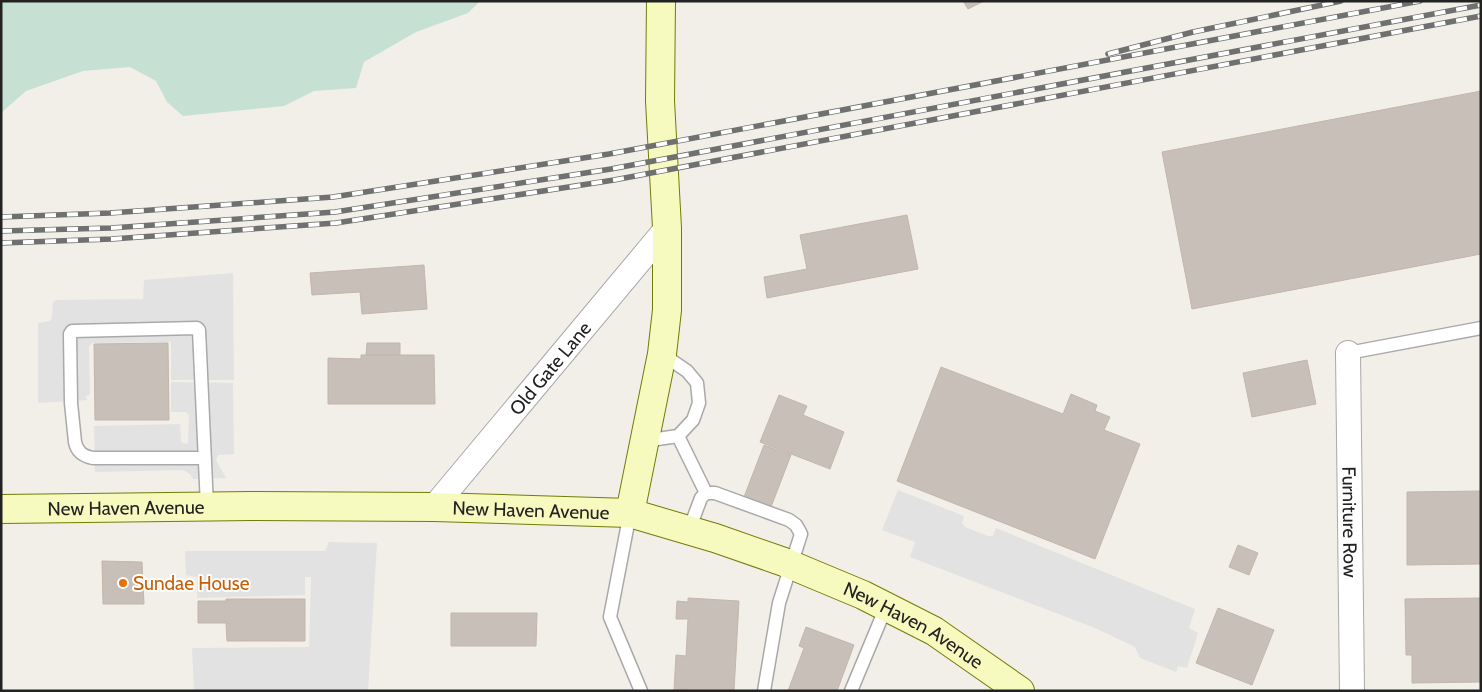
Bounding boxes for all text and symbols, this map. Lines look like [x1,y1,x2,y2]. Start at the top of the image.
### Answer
street label: Old Gate Lane [504,316,596,420]
street label: Furniture Row [1338,466,1362,578]
street label: New Haven Avenue [47,495,205,520]
street label: New Haven Avenue [452,496,610,524]
place label: Sundae House [133,572,250,595]
marker: Sundae House [117,577,129,589]
street label: New Haven Avenue [840,577,988,674]

